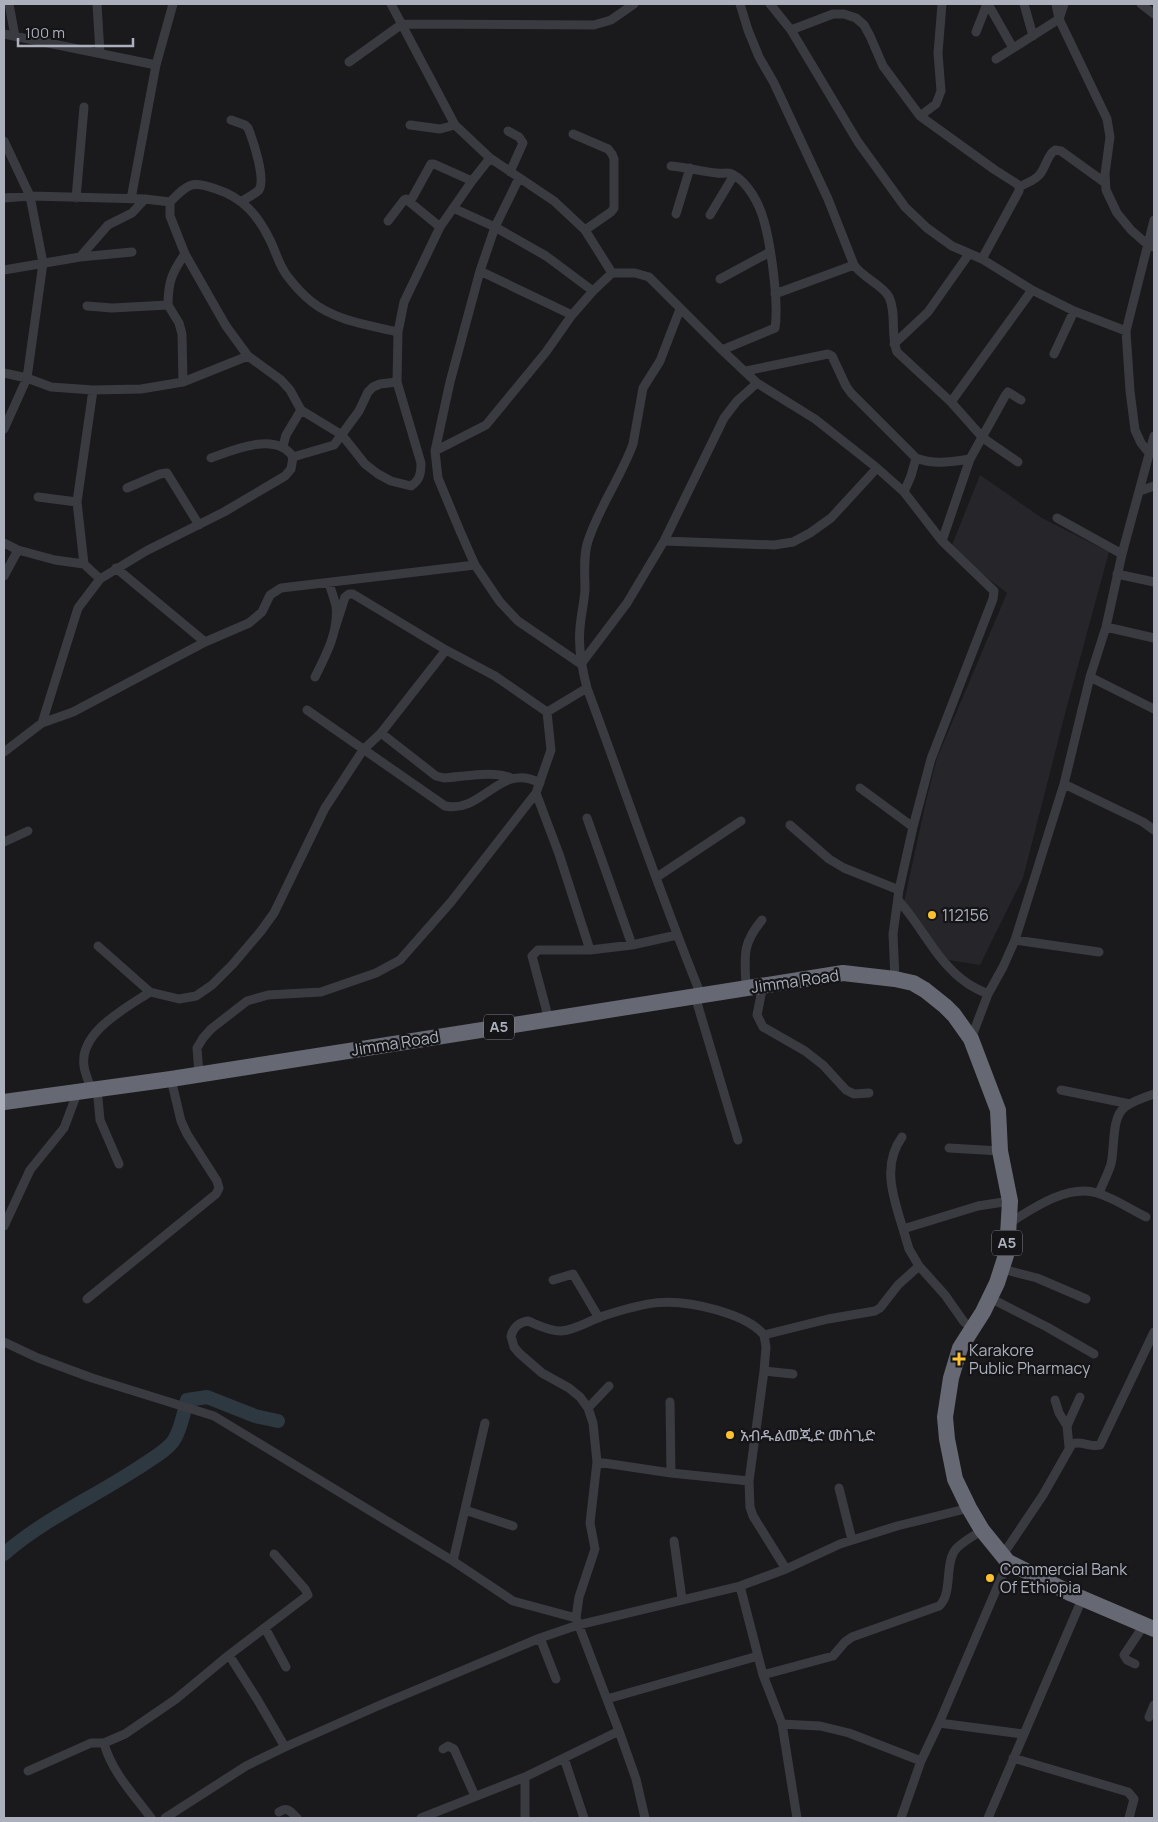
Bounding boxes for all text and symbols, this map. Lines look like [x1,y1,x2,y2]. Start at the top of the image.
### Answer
scale bar [18,15,132,47]
text: 100 m [25,22,65,43]
place label: 112156 [942,904,989,926]
marker: 112156 [926,909,938,921]
street label: Jimma Road [750,964,840,998]
road number: A5 [484,1014,514,1040]
street label: Jimma Road [350,1025,440,1061]
road number: A5 [992,1230,1022,1256]
place label: Karakore Public Pharmacy [969,1339,1091,1379]
marker: Karakore Public Pharmacy [953,1353,965,1365]
place label: አብዱልመጂድ መስጊድ [740,1424,876,1446]
marker: አብዱልመጂድ መስጊድ [724,1429,736,1441]
place label: Commercial Bank Of Ethiopia [1000,1558,1128,1598]
marker: Commercial Bank Of Ethiopia [984,1572,996,1584]

